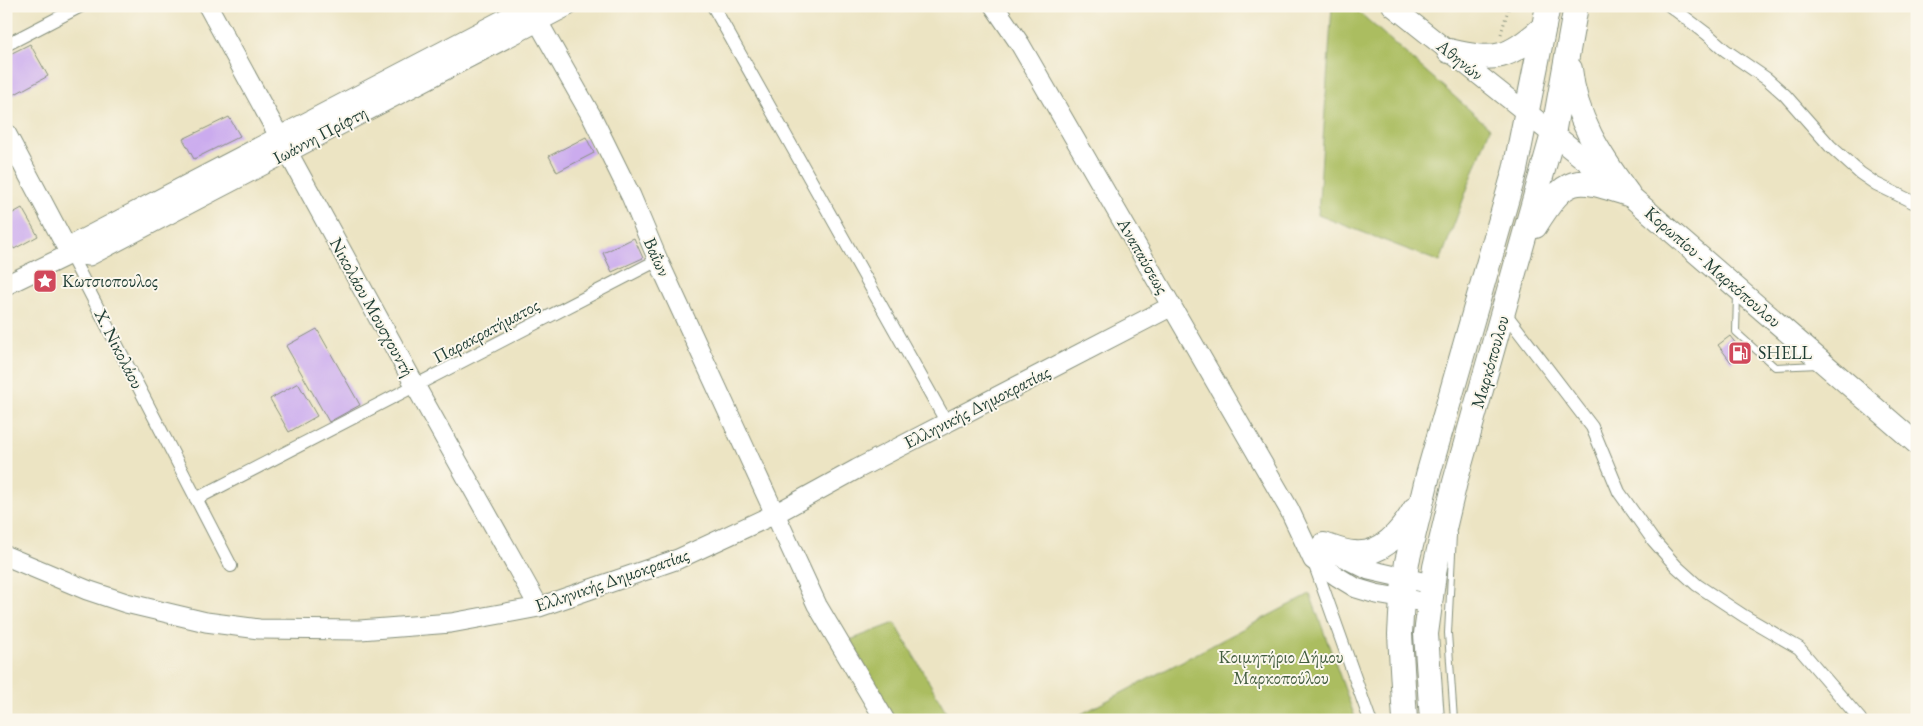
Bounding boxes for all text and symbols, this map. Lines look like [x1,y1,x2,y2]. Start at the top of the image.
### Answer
street label: Αθηνών [1432,33,1488,85]
street label: Ιωάννη Πρίφτη [269,100,371,169]
street label: Κορωπίου - Μαρκόπουλου [1640,201,1786,332]
street label: Αναπαύσεως [1112,213,1174,298]
street label: Νικολάου Μουσχουντή [325,233,420,380]
street label: Βαΐων [639,234,676,280]
place icon: Κωτσιοπουλος [32,268,58,294]
place label: Κωτσιοπουλος [62,269,158,292]
street label: Παρακρατήματος [429,293,543,368]
street label: Χ. Νικολάου [89,304,149,392]
street label: Μαρκόπουλου [1465,313,1514,411]
fuel station icon: SHELL [1727,340,1753,366]
place label: SHELL [1758,341,1813,364]
street label: Ελληνικής Δημοκρατίας [900,360,1054,453]
street label: Ελληνικής Δημοκρατίας [532,542,692,617]
park label: Κοιμητήριο Δήμου Μαρκοπούλου [1218,645,1344,689]

